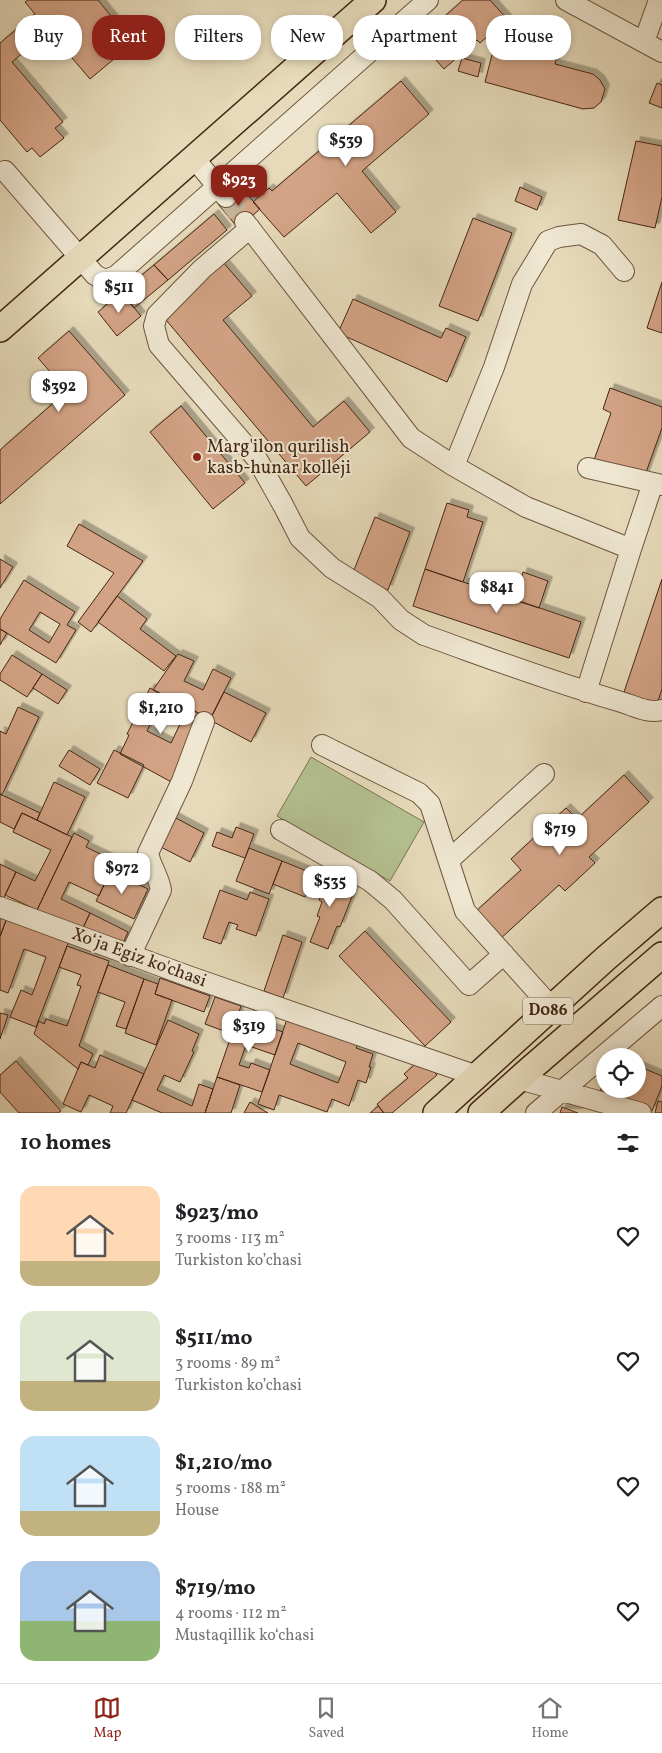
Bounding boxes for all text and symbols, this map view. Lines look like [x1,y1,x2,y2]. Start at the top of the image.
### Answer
chip: Buy [15,15,82,60]
chip: Rent [92,15,165,60]
chip: Filters [175,15,261,60]
chip: New [271,15,343,60]
chip: Apartment [353,15,476,60]
chip: House [486,15,571,60]
pin: $539 [316,124,376,167]
text: $539 [329,130,363,152]
pin: $923 [209,164,269,207]
text: $923 [222,170,256,192]
pin: $511 [89,272,149,314]
text: $511 [104,277,134,299]
pin: $392 [29,370,89,413]
text: $392 [42,376,76,398]
place label: Marg'ilon qurilish kasb-hunar kolleji [207,435,351,481]
marker: Marg'ilon qurilish kasb-hunar kolleji [191,451,203,463]
pin: $841 [467,572,527,614]
text: $841 [480,577,514,599]
pin: $1,210 [120,692,202,735]
text: $1,210 [139,698,183,720]
pin: $719 [530,814,590,856]
text: $719 [544,819,576,841]
pin: $972 [92,852,152,895]
text: $972 [105,858,139,880]
pin: $535 [300,866,360,908]
text: $535 [314,871,346,893]
street label: Xoʻja Egiz ko'chasi [68,922,210,994]
road number: D086 [523,998,573,1024]
pin: $319 [219,1010,279,1053]
text: $319 [233,1016,265,1038]
map controls [596,1048,646,1098]
button: locate [596,1048,646,1098]
text: 10 homes [20,1129,111,1158]
icon: filters [614,1129,642,1157]
text: $923/mo [175,1199,258,1228]
icon: home [60,1206,120,1266]
icon: heart [614,1222,642,1250]
text: 3 rooms · 113 m² [175,1228,285,1250]
text: Turkiston ko’chasi [175,1250,302,1272]
text: $511/mo [175,1324,253,1353]
icon: home [60,1331,120,1391]
icon: heart [614,1347,642,1375]
text: 3 rooms · 89 m² [175,1353,280,1375]
text: Turkiston ko’chasi [175,1375,302,1397]
text: $1,210/mo [175,1449,272,1478]
icon: home [60,1456,120,1516]
icon: heart [614,1472,642,1500]
text: 5 rooms · 188 m² [175,1478,286,1500]
text: House [175,1500,219,1522]
text: $719/mo [175,1574,256,1603]
icon: home [60,1581,120,1641]
icon: heart [614,1597,642,1625]
text: 4 rooms · 112 m² [175,1603,286,1625]
text: Mustaqillik koʻchasi [175,1625,314,1647]
tab: Map [93,1694,122,1743]
tab: Saved [308,1694,345,1743]
tab: Home [531,1694,569,1743]

